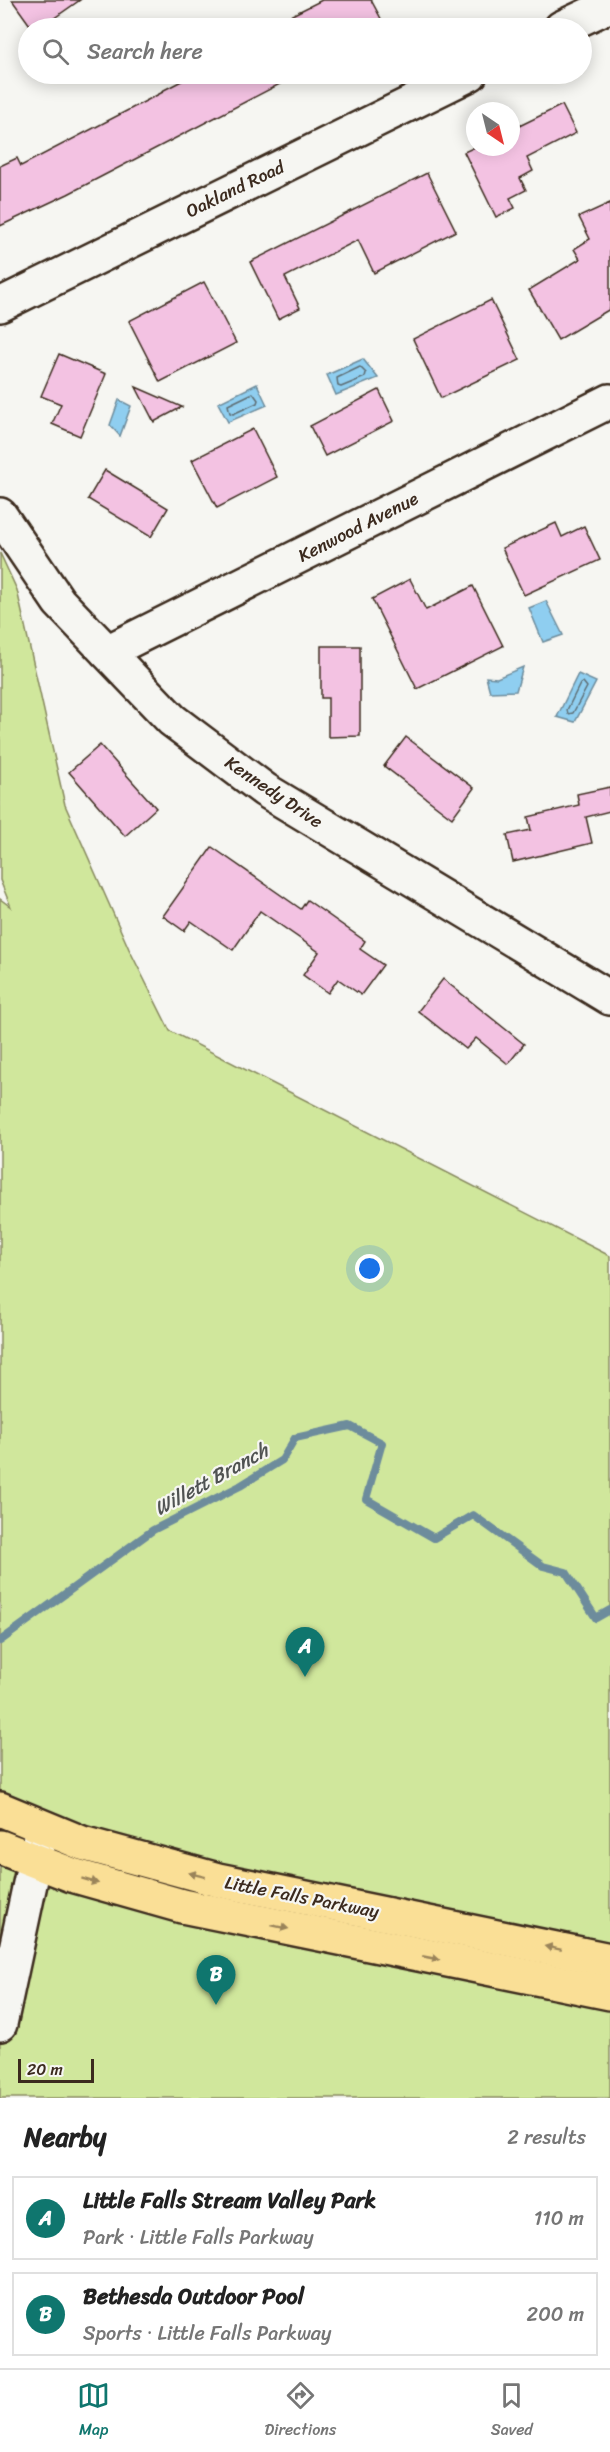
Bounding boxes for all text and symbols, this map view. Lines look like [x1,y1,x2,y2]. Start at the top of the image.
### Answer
search box [18,18,592,84]
text: Search here [87,32,203,71]
icon: search [39,35,72,68]
north arrow [466,102,520,156]
street label: Oakland Road [180,151,291,227]
street label: Kenwood Avenue [292,483,424,571]
street label: Kennedy Drive [218,747,330,837]
your location [355,1254,384,1283]
water label: Willett Branch [147,1433,276,1525]
pin: A [286,1628,324,1677]
street label: Little Falls Parkway [222,1866,382,1928]
one-way arrow [188,1869,206,1879]
one-way arrow [81,1877,99,1886]
one-way arrow [271,1922,289,1932]
one-way arrow [543,1943,562,1952]
one-way arrow [421,1954,440,1963]
pin: B [196,1956,236,2005]
text: 20 m [27,2055,63,2084]
scale bar [18,2056,94,2084]
text: Nearby [24,2114,106,2160]
text: 2 results [507,2120,586,2155]
text: Little Falls Stream Valley Park [83,2181,376,2220]
text: A [39,2201,52,2236]
text: 110 m [534,2201,584,2236]
text: Park · Little Falls Parkway [83,2220,314,2255]
text: Bethesda Outdoor Pool [83,2277,304,2316]
text: B [39,2297,52,2332]
text: 200 m [527,2297,584,2332]
text: Sports · Little Falls Parkway [83,2316,331,2351]
tab: Map [77,2379,110,2444]
tab: Directions [265,2379,336,2444]
tab: Saved [491,2379,533,2444]

